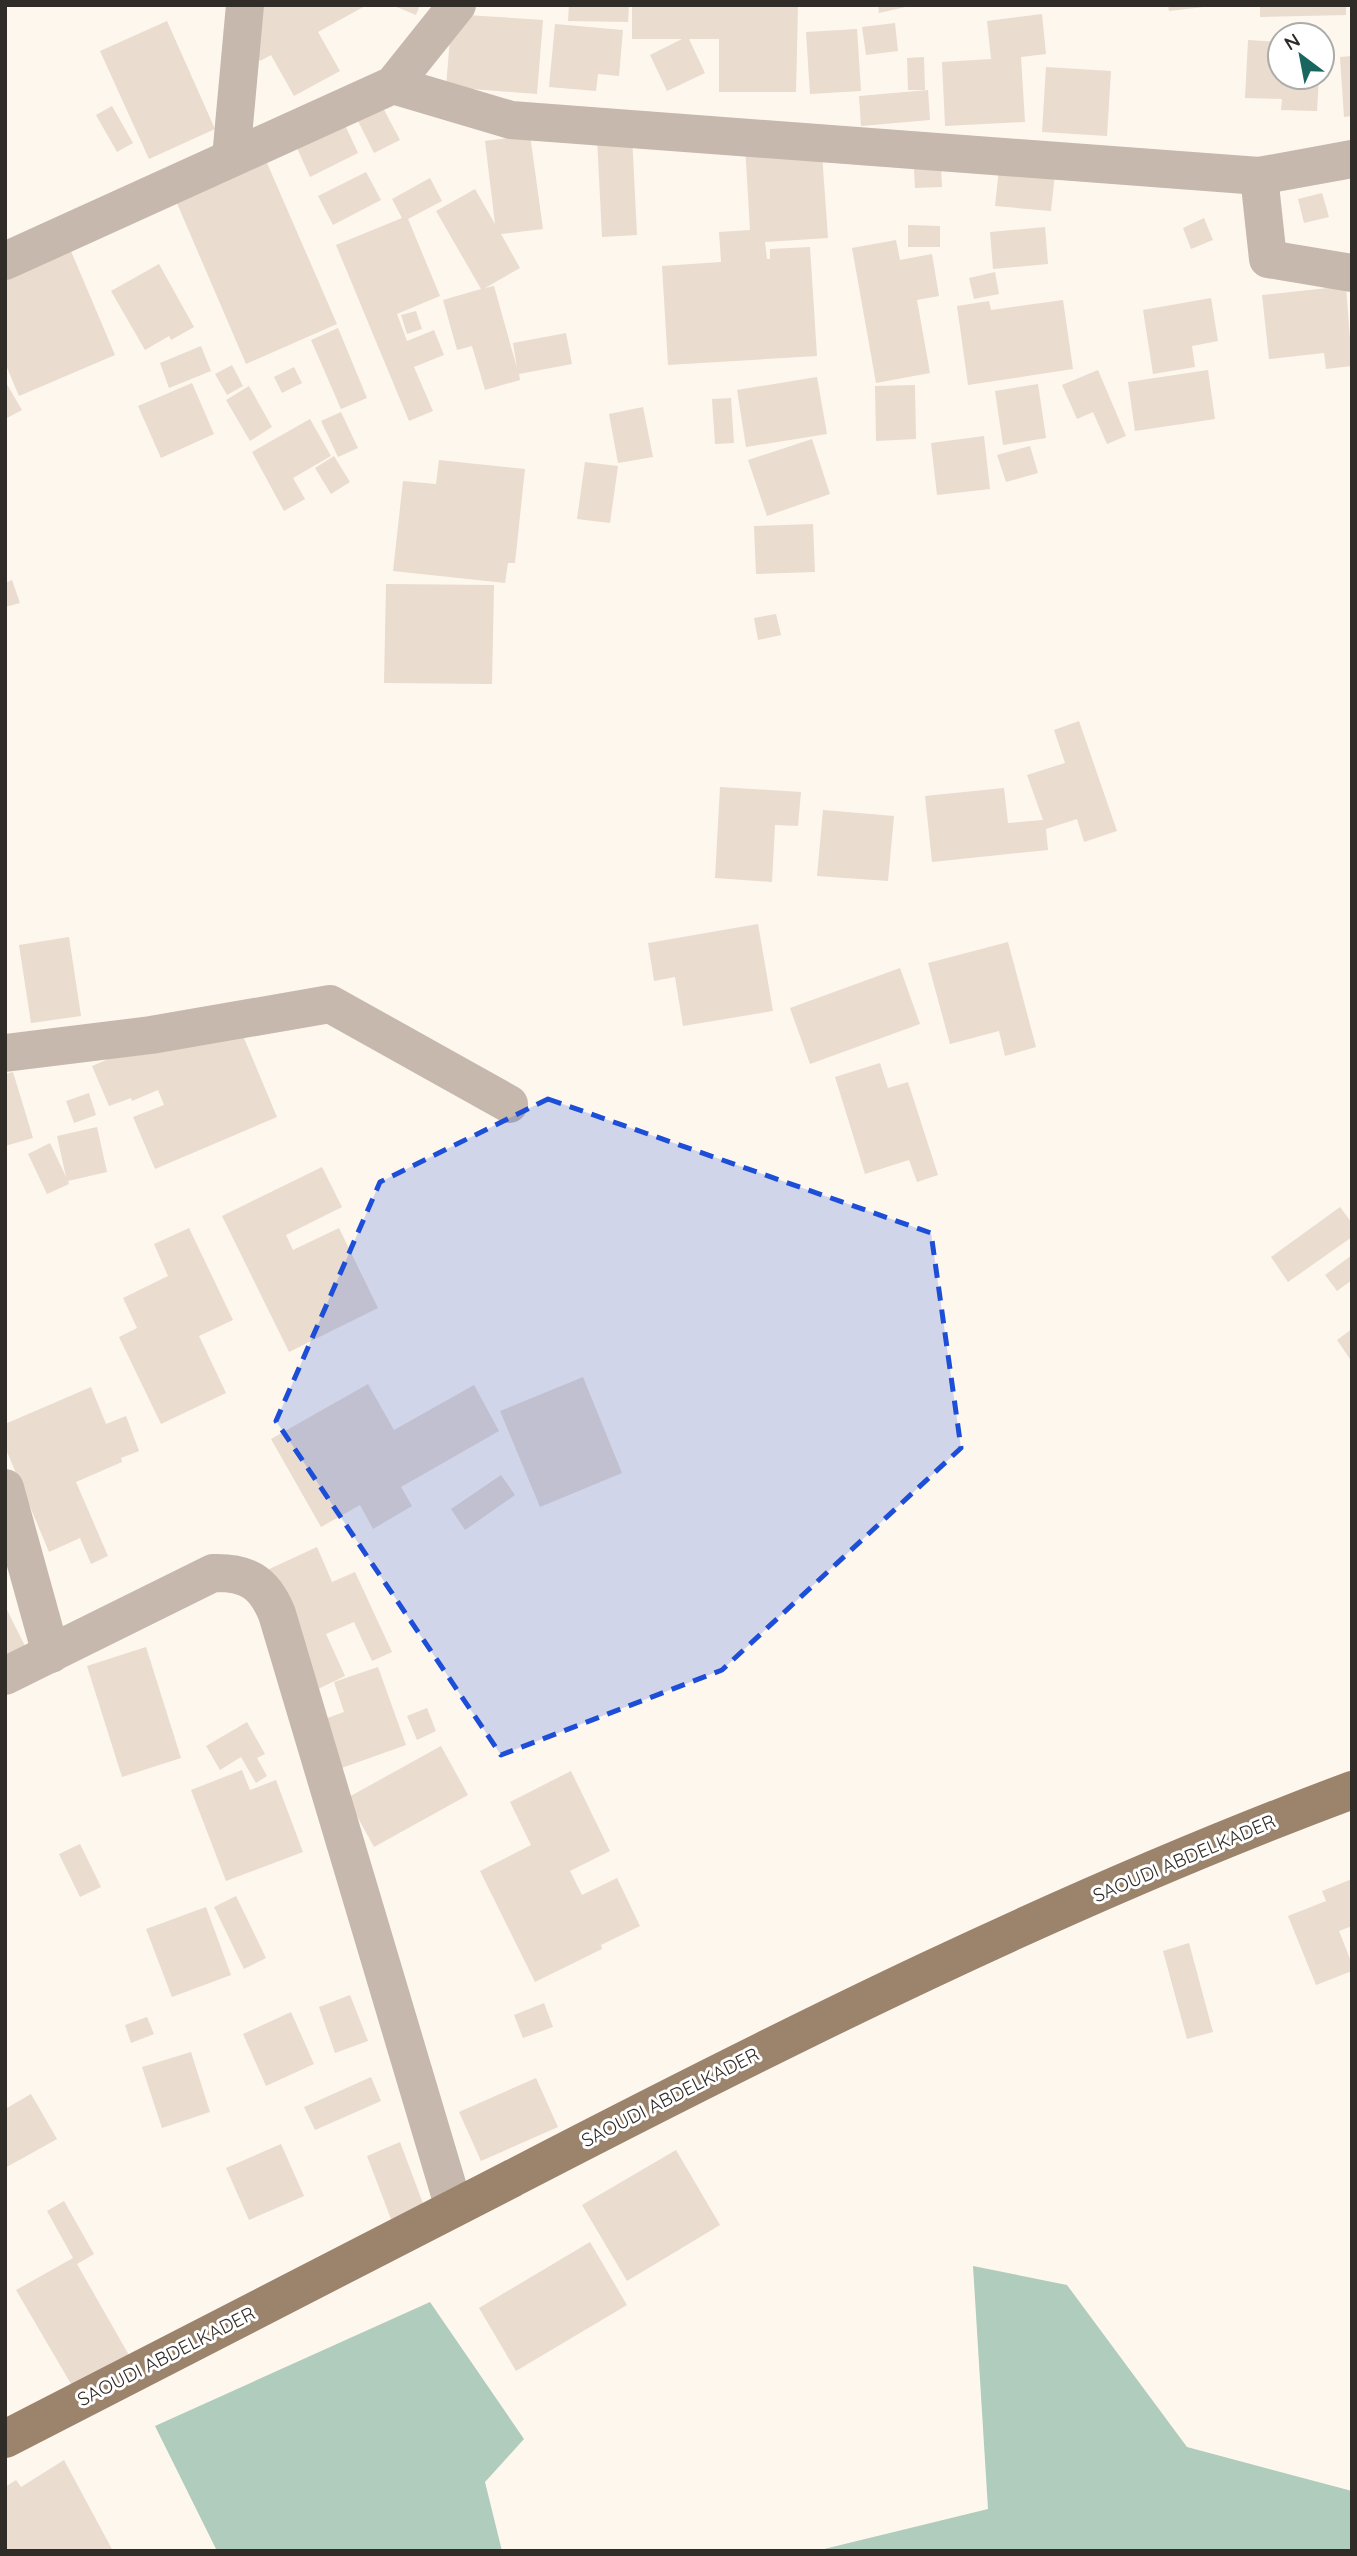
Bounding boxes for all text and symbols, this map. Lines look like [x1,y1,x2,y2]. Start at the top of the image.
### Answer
north arrow [1266,21,1336,91]
text: N [1280,28,1304,55]
street label: SAOUDI ABDELKADER [1089,1809,1279,1907]
street label: SAOUDI ABDELKADER [577,2042,763,2152]
street label: SAOUDI ABDELKADER [73,2301,259,2411]

